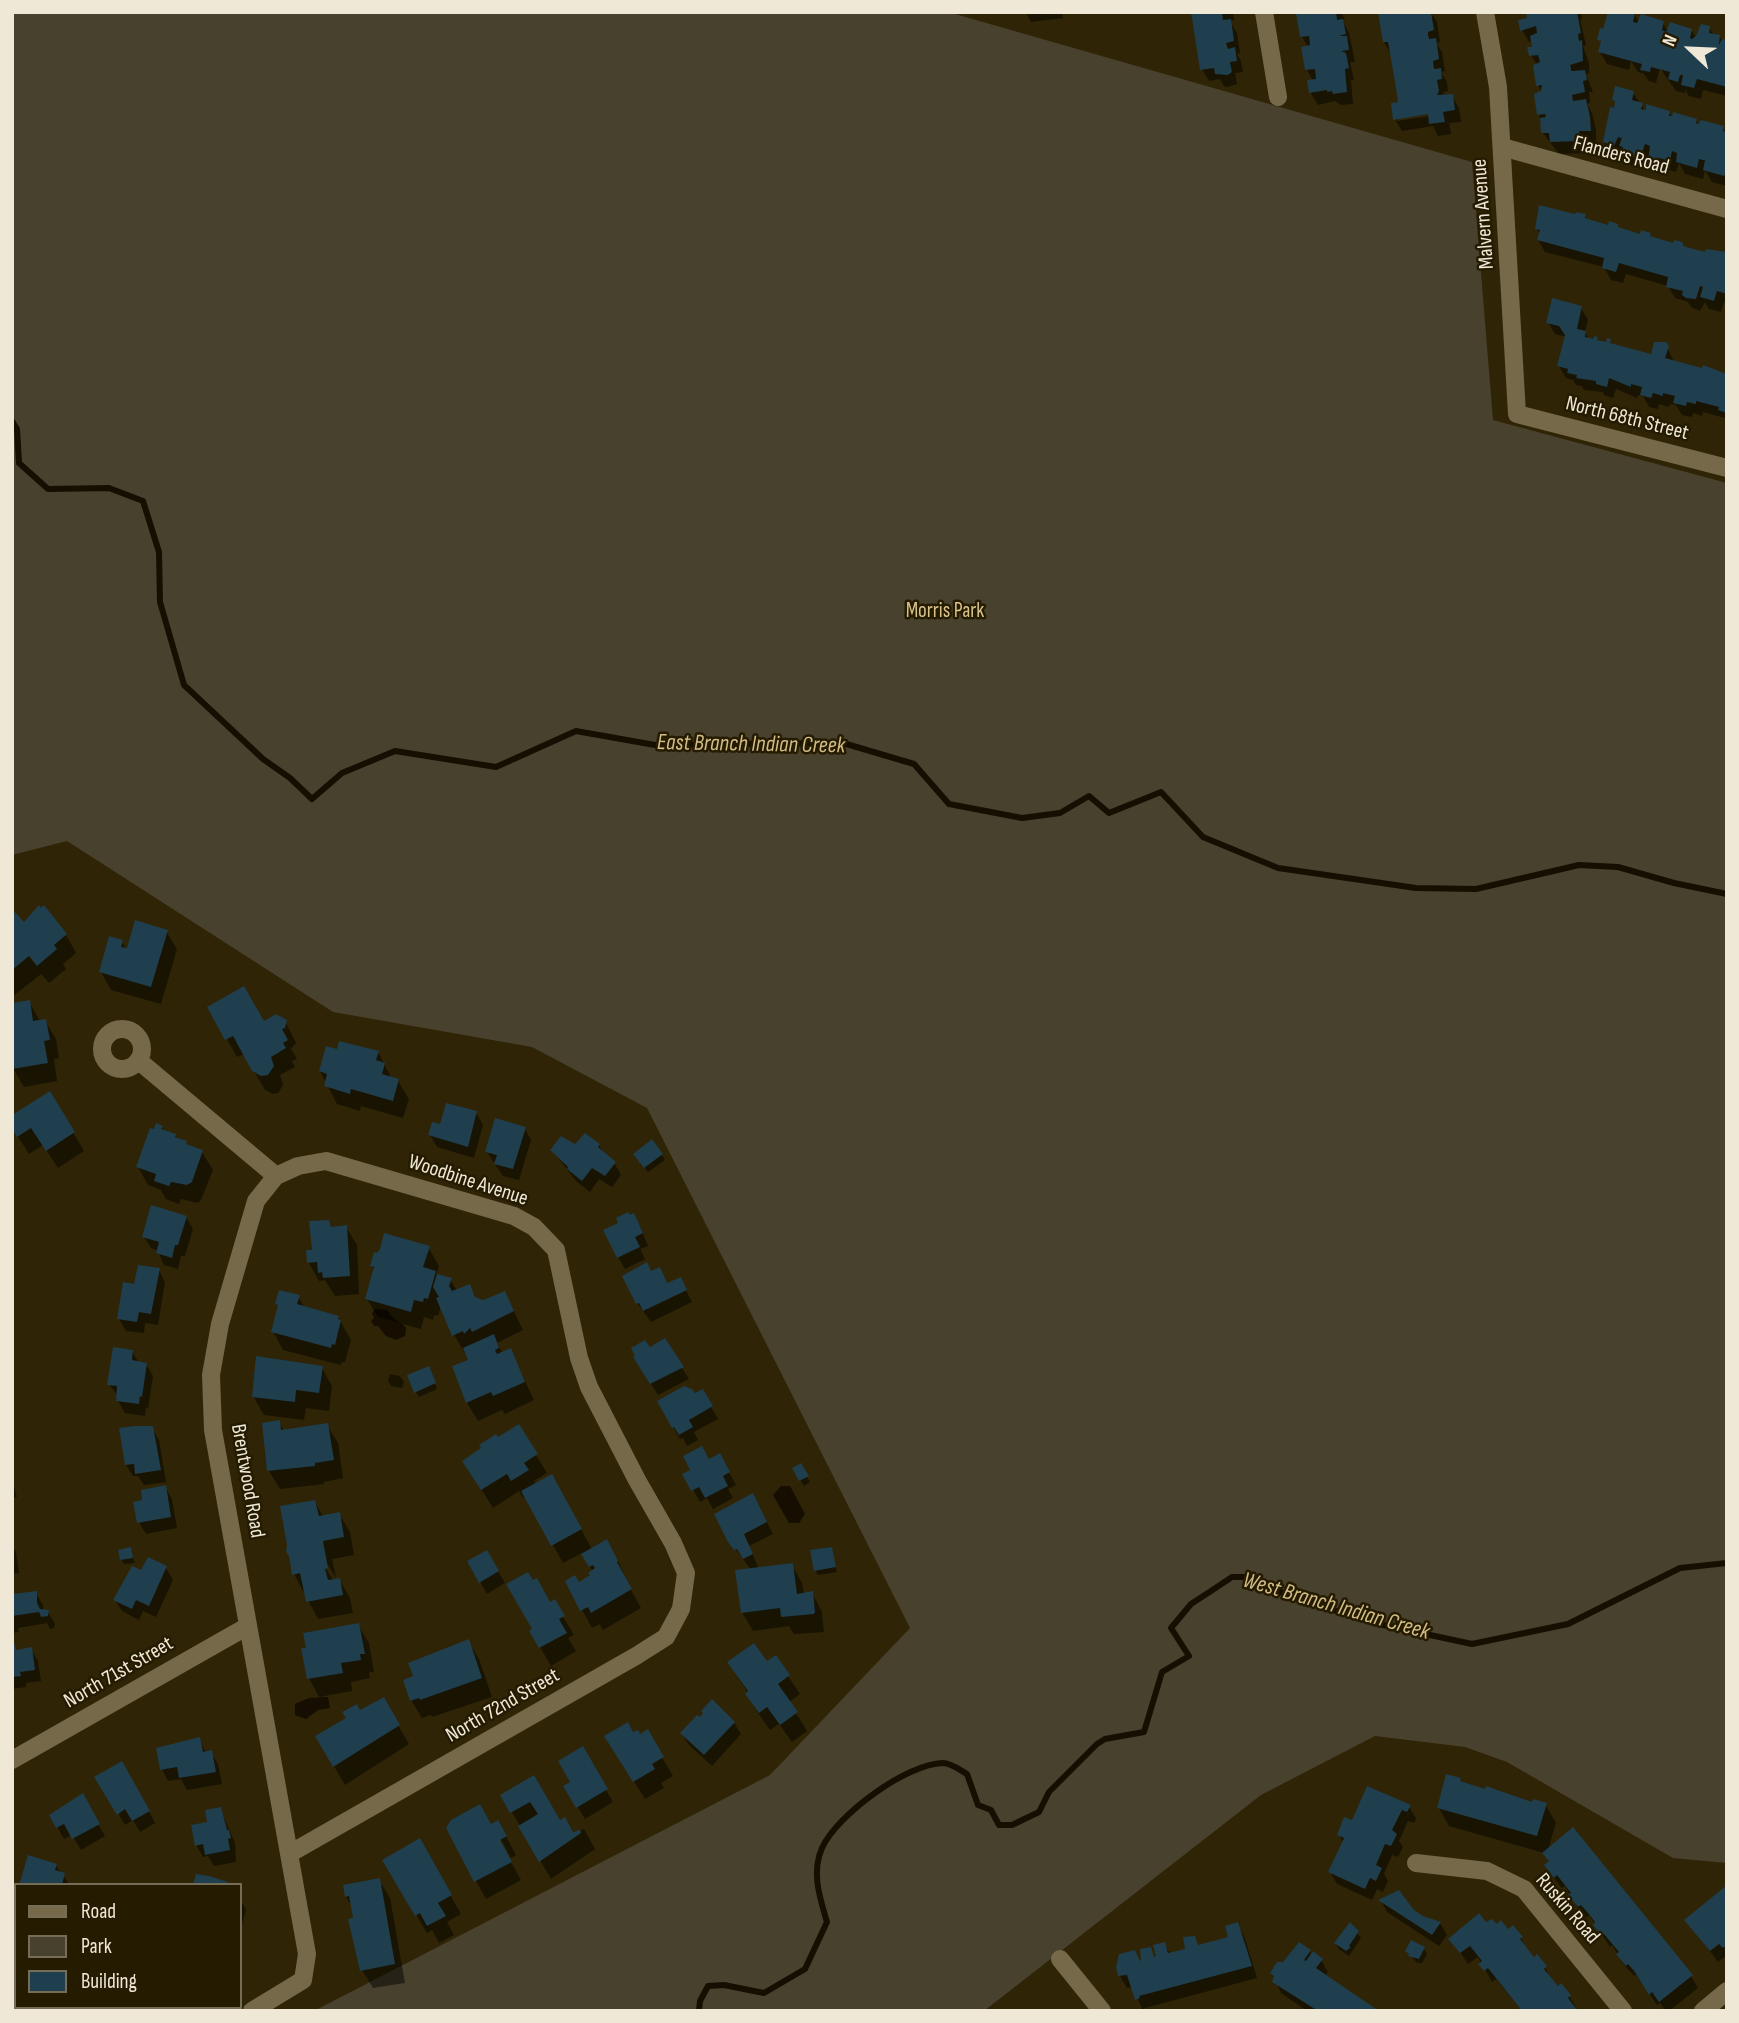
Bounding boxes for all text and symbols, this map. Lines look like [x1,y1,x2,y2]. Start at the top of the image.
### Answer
north arrow [1655,14,1725,84]
text: N [1658,31,1683,50]
street label: Flanders Road [1571,131,1671,181]
street label: Malvern Avenue [1468,158,1500,270]
street label: North 68th Street [1563,392,1691,446]
park label: Morris Park [906,599,984,625]
water label: East Branch Indian Creek [657,730,845,760]
street label: Woodbine Avenue [405,1150,531,1212]
street label: Brentwood Road [225,1422,269,1540]
water label: West Branch Indian Creek [1239,1567,1433,1647]
street label: North 71st Street [60,1632,178,1714]
street label: North 72nd Street [442,1663,564,1749]
street label: Ruskin Road [1530,1869,1604,1949]
legend [14,1883,242,2009]
text: Road [81,1899,116,1924]
text: Park [81,1934,112,1959]
text: Building [81,1969,137,1994]

